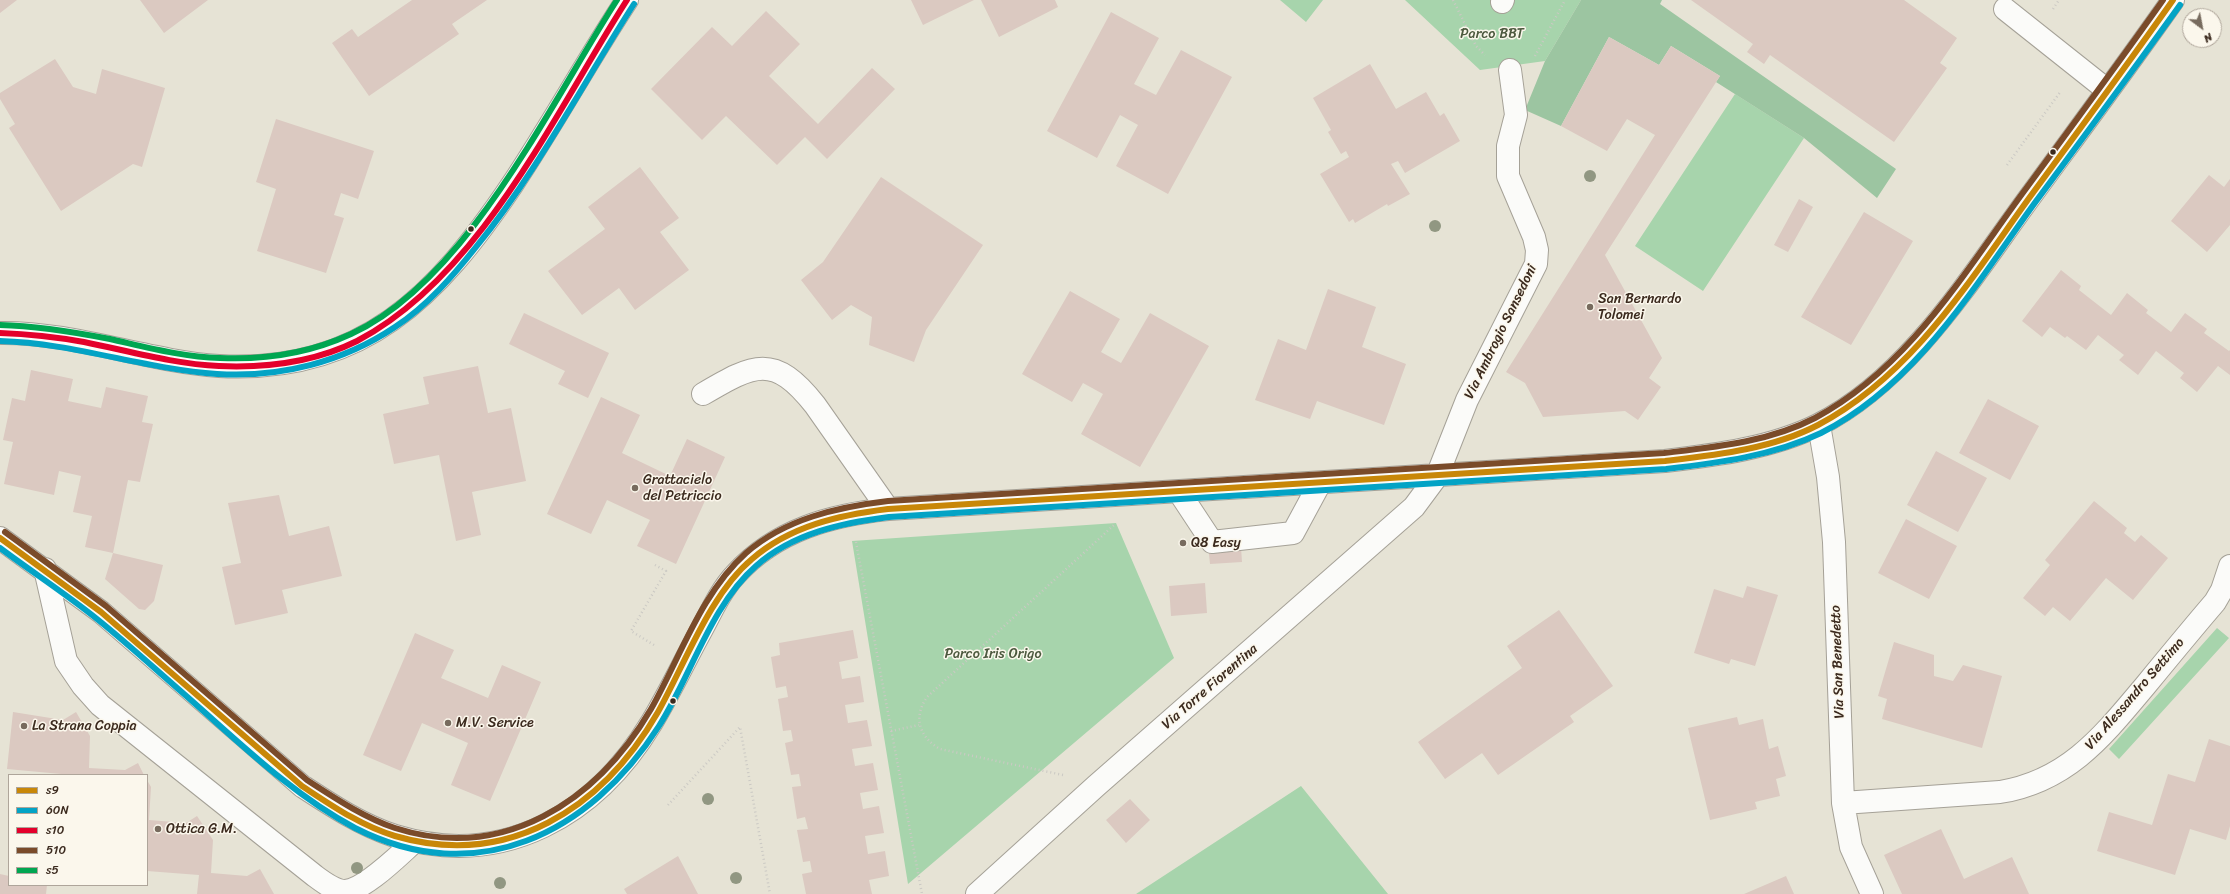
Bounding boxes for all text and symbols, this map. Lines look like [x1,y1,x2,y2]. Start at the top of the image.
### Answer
north arrow [2182,8,2222,48]
park label: Parco BBT [1460,26,1524,42]
text: N [2200,28,2216,48]
unlabelled marker [2048,147,2058,157]
unlabelled marker [466,224,476,234]
street label: Via Ambrogio Sansedoni [1461,262,1541,402]
place label: San Bernardo Tolomei [1598,291,1681,324]
marker: San Bernardo Tolomei [1585,302,1595,312]
place label: Grattacielo del Petriccio [643,472,722,504]
marker: Grattacielo del Petriccio [630,483,640,493]
place label: Q8 Easy [1191,535,1241,551]
marker: Q8 Easy [1178,538,1188,548]
street label: Via San Benedetto [1828,605,1848,719]
street label: Via Alessandro Settimo [2082,635,2188,753]
street label: Via Torre Fiorentina [1159,641,1261,733]
park label: Parco Iris Origo [944,646,1042,662]
unlabelled marker [668,696,678,706]
place label: M.V. Service [456,715,534,731]
place label: La Strana Coppia [32,718,137,734]
marker: M.V. Service [443,718,453,728]
marker: La Strana Coppia [19,721,29,731]
legend [8,774,148,886]
text: s9 [46,779,59,801]
text: 60N [46,799,69,821]
text: s10 [46,819,64,841]
place label: Ottica G.M. [166,821,237,837]
marker: Ottica G.M. [153,824,163,834]
text: 510 [46,839,66,861]
text: s5 [46,859,59,881]

